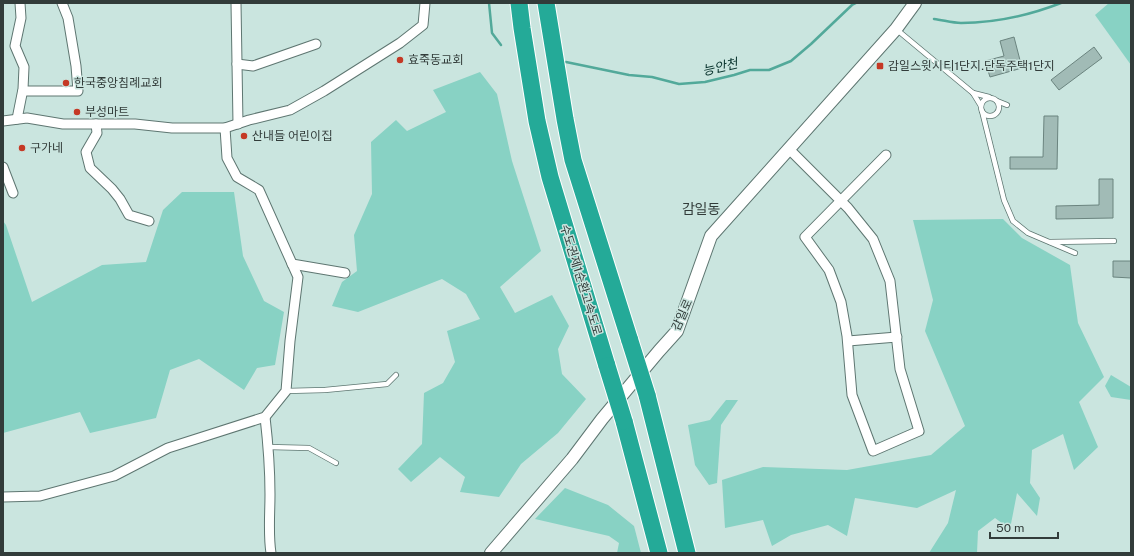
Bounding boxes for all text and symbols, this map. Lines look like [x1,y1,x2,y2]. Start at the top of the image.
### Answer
place label: 효죽동교회 [408,53,463,67]
marker: 효죽동교회 [395,55,405,65]
water label: 능안천 [701,55,740,78]
place label: 감일스윗시티1단지.단독주택1단지 [888,59,1055,73]
marker: 감일스윗시티1단지.단독주택1단지 [875,61,885,71]
place label: 한국중앙침례교회 [74,76,162,90]
marker: 한국중앙침례교회 [61,78,71,88]
place label: 부성마트 [85,105,129,119]
marker: 부성마트 [72,107,82,117]
place label: 산내들 어린이집 [252,129,332,143]
marker: 산내들 어린이집 [239,131,249,141]
place label: 구가네 [30,141,63,155]
marker: 구가네 [17,143,27,153]
district label: 감일동 [682,201,720,217]
street label: 수도권제1순환고속도로 [557,223,605,337]
street label: 감일로 [669,297,695,333]
scale bar [990,514,1058,540]
text: 50 m [996,521,1024,535]

